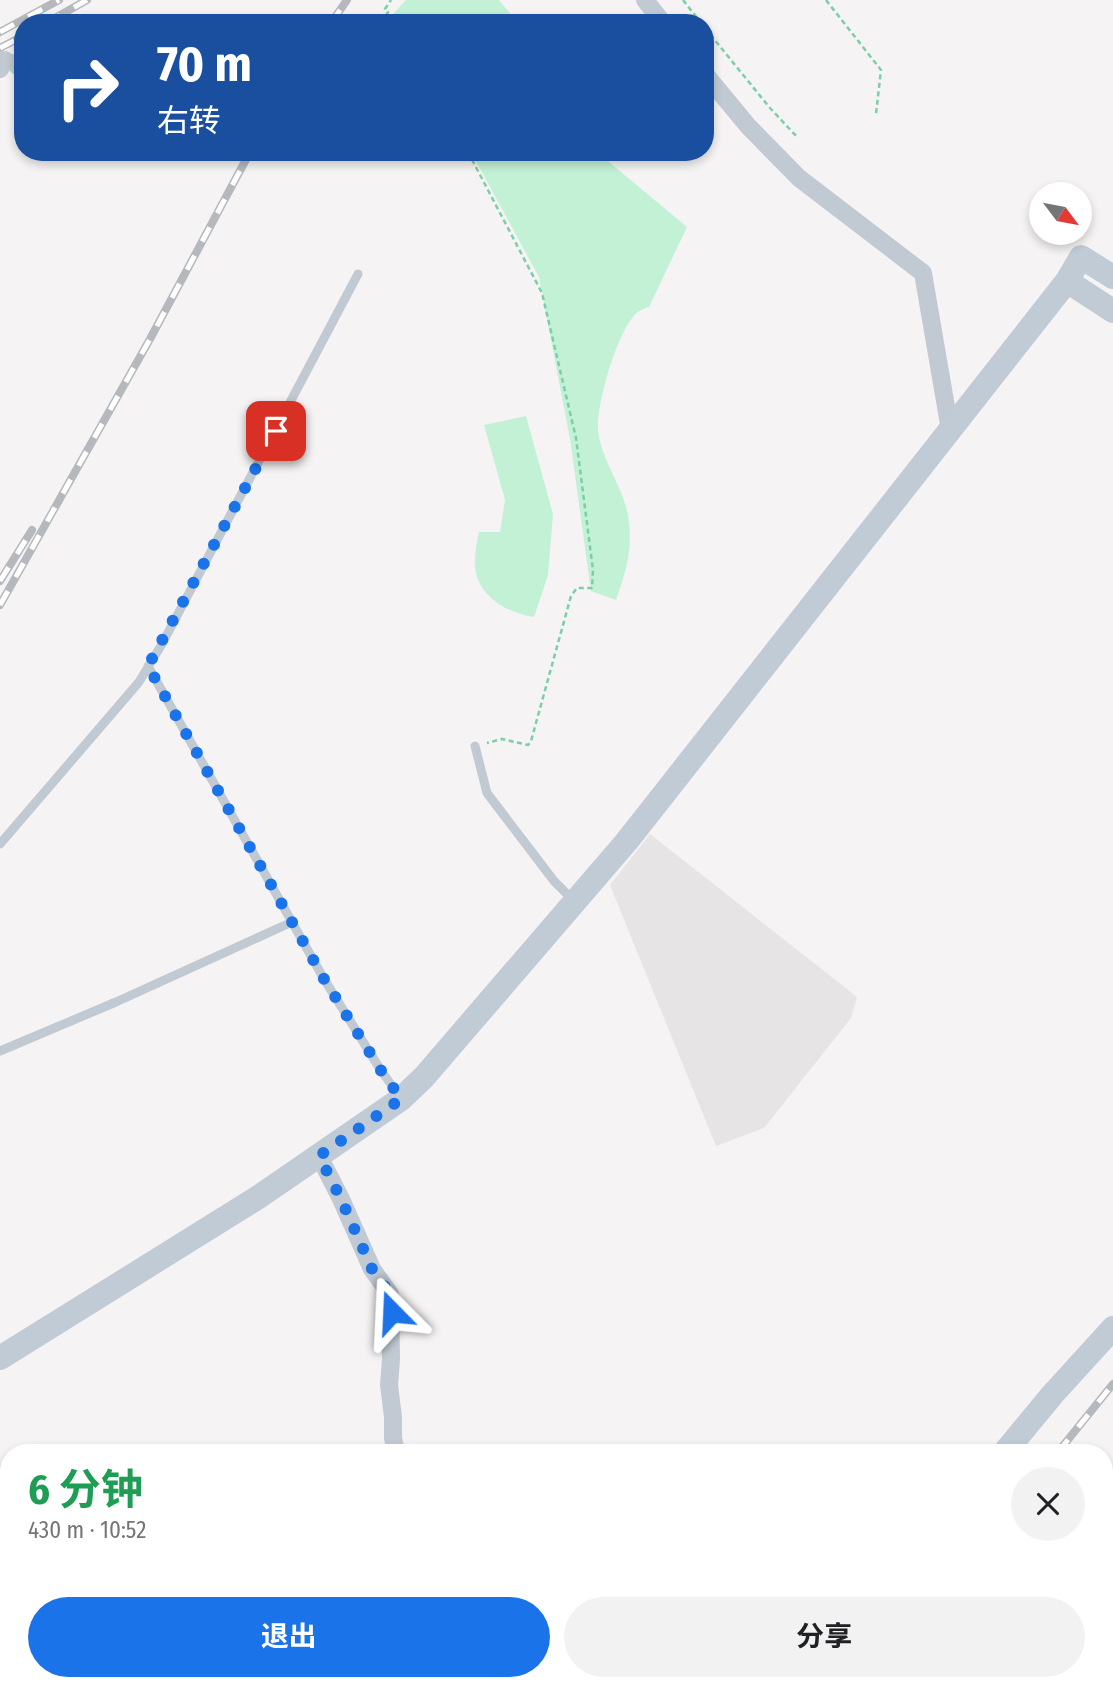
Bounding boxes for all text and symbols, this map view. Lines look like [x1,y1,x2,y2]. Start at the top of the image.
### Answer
text: 70 m [157,35,252,94]
icon: right [42,42,133,133]
text: 右转 [157,102,221,140]
north arrow [1029,182,1092,245]
map controls [1029,182,1092,245]
pin [246,401,306,461]
icon: arrive [257,412,295,450]
position arrow [355,1275,429,1349]
text: 6 分钟 [28,1465,143,1515]
button: close [1011,1467,1085,1541]
text: 430 m · 10:52 [28,1516,146,1544]
button: 退出 [28,1597,550,1677]
button: 分享 [564,1597,1085,1677]

